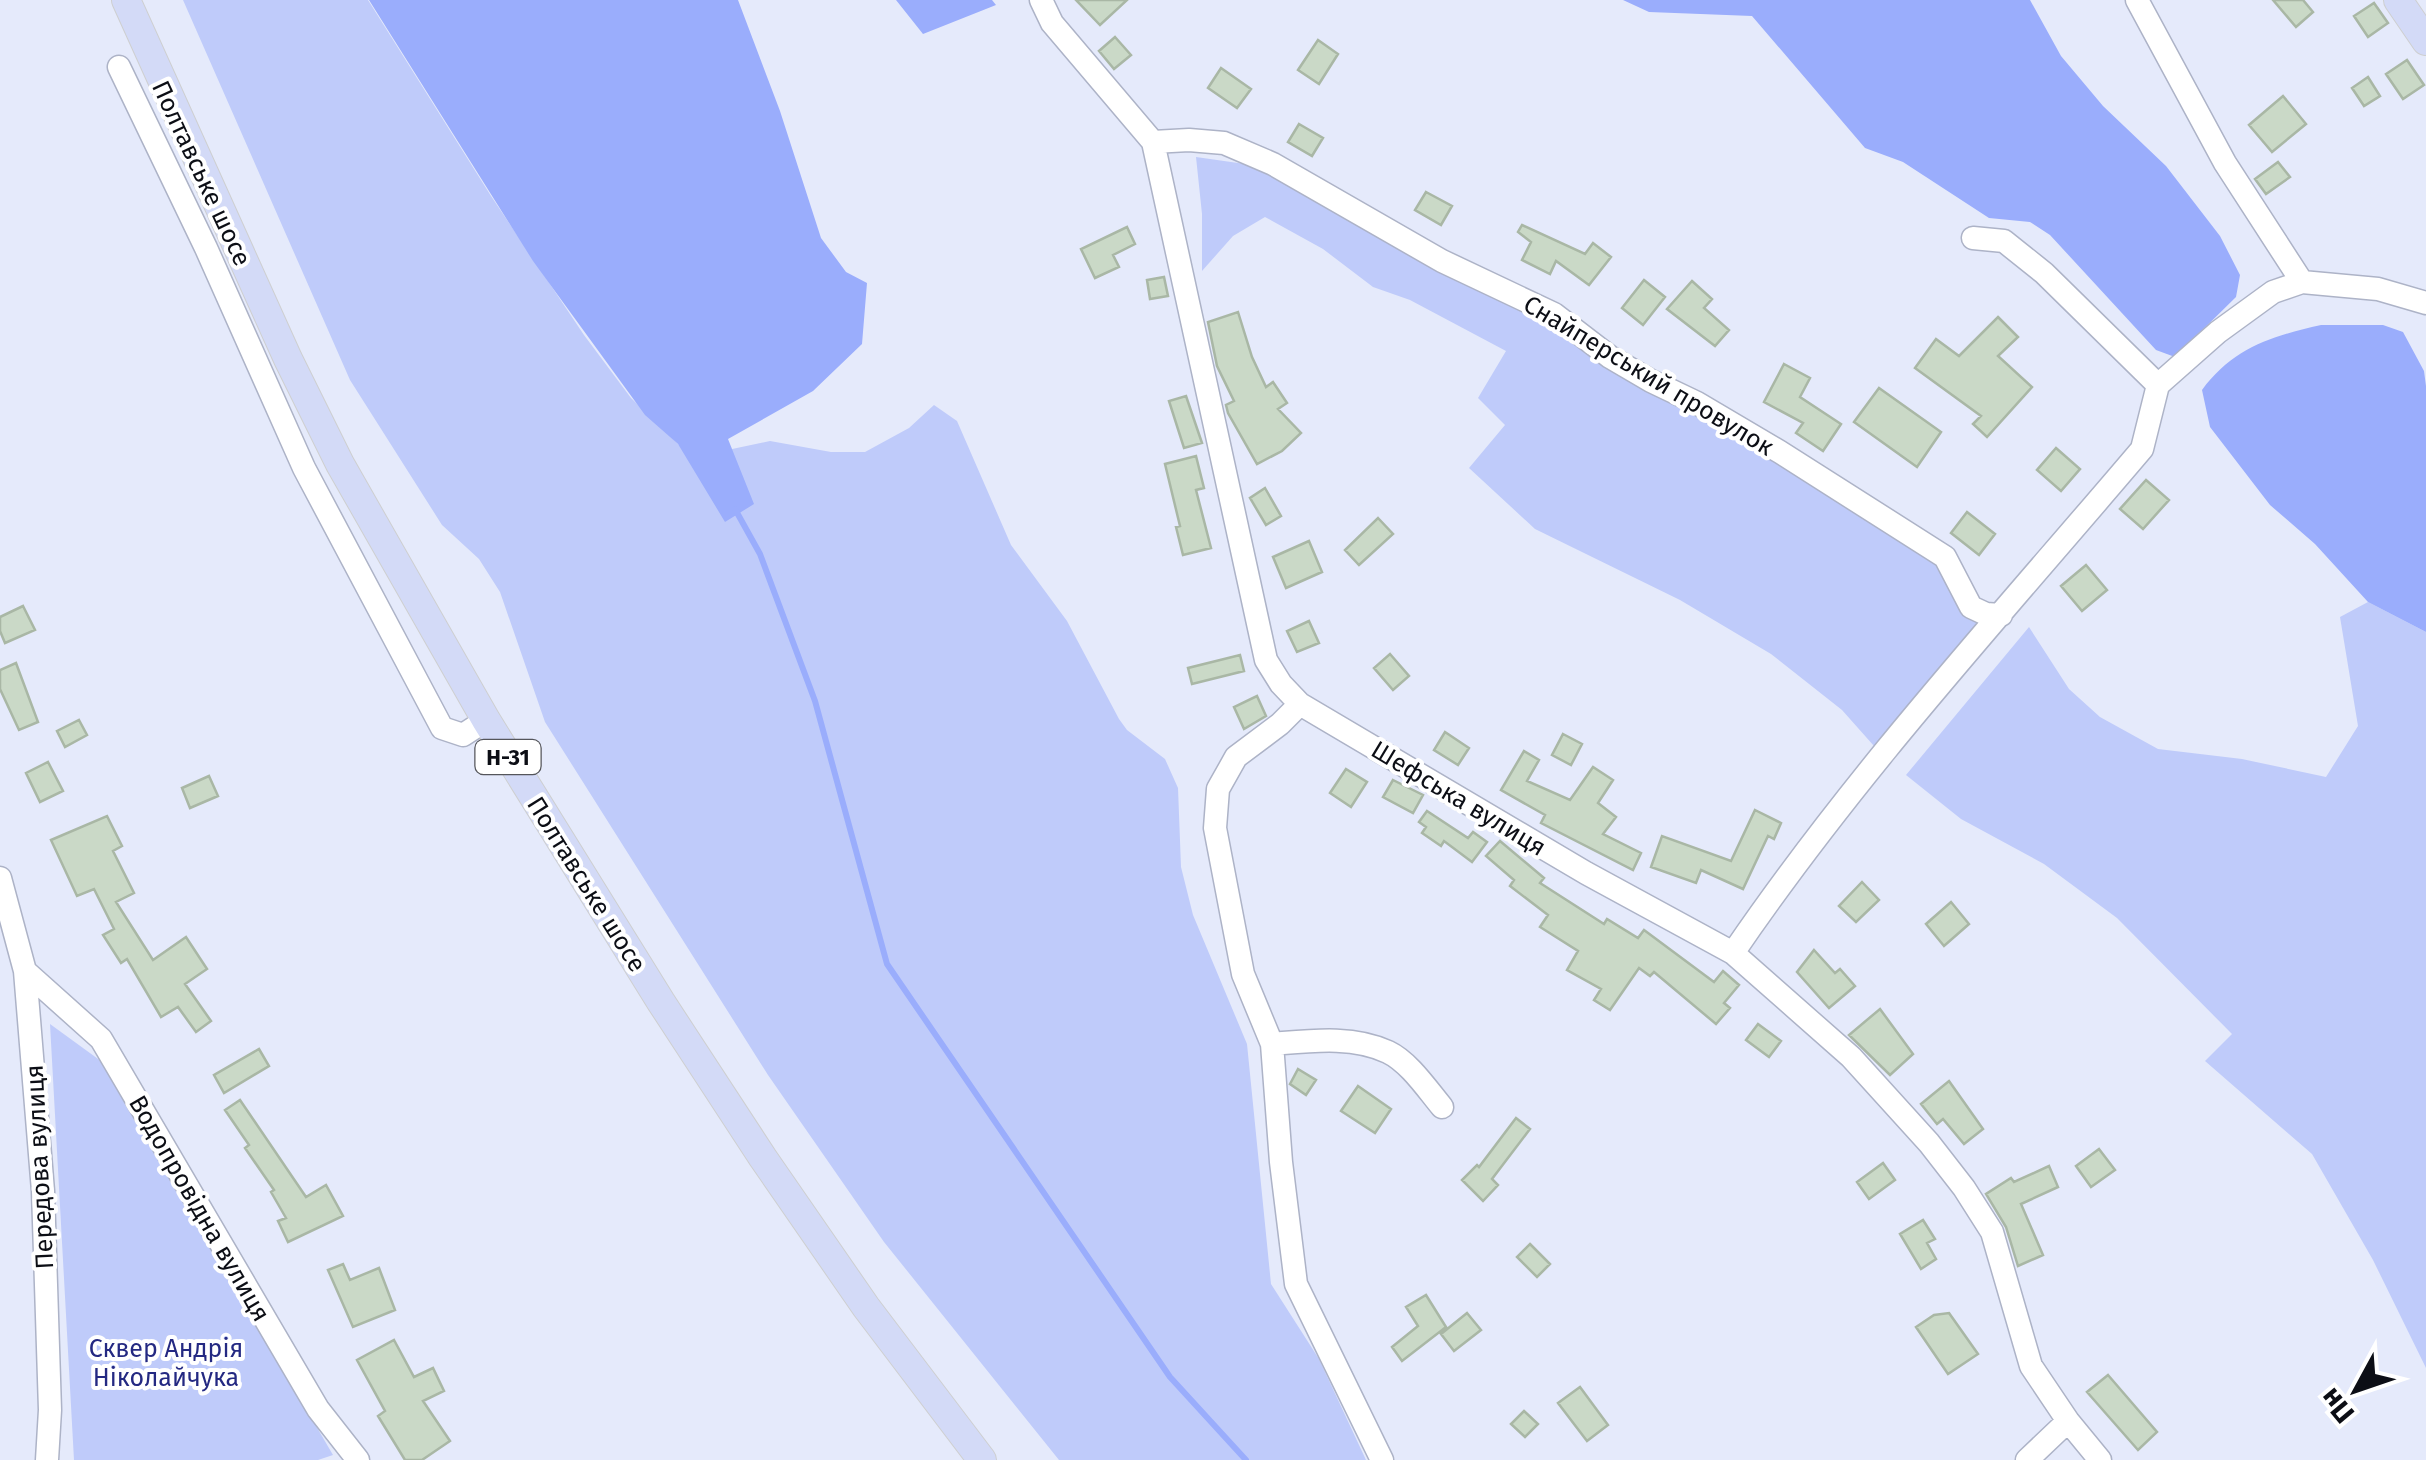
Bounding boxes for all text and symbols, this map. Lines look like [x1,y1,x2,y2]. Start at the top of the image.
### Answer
street label: Полтавське шосе [145,76,257,271]
street label: Снайперський провулок [1518,289,1779,463]
street label: Шефська вулиця [1366,735,1551,863]
road number: Н-31 [476,740,540,774]
street label: Полтавське шосе [520,791,652,978]
street label: Передова вулиця [20,1064,60,1270]
street label: Водопровідна вулиця [122,1090,276,1327]
park label: Сквер Андрія Ніколайчука [89,1334,243,1393]
north arrow [2306,1340,2406,1440]
text: Пн [2313,1382,2361,1430]

